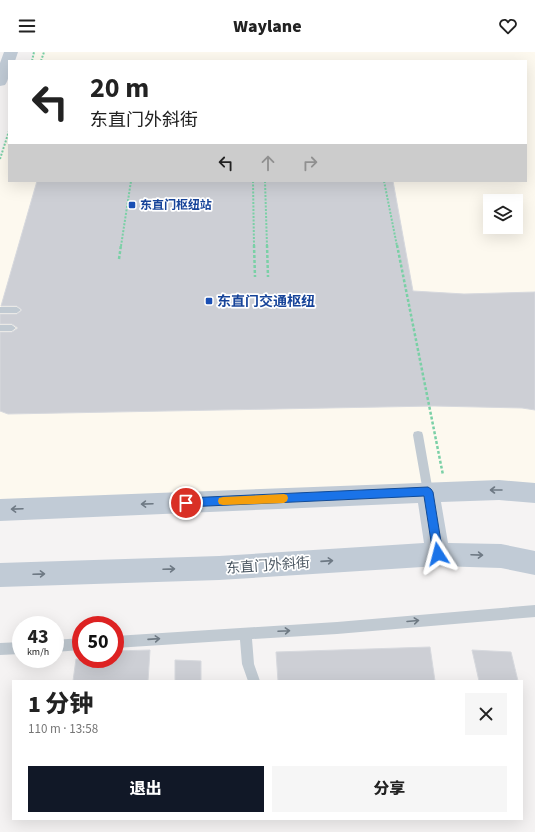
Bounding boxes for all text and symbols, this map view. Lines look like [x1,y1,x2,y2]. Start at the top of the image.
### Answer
text: Waylane [233,14,302,39]
icon: menu [16,15,38,37]
icon: heart [497,15,519,37]
text: 20 m [90,68,149,108]
icon: left [24,76,76,128]
text: 东直门外斜街 [90,108,198,133]
icon: left [215,152,237,174]
icon: ahead [257,152,279,174]
icon: right [299,152,321,174]
map controls [483,194,523,234]
button: layers [483,194,523,234]
place label: 东直门枢纽站 [140,197,212,214]
marker: 东直门枢纽站 [127,200,137,210]
place label: 东直门交通枢纽 [217,292,315,312]
marker: 东直门交通枢纽 [204,296,214,306]
pin [169,486,203,520]
one-way arrow [490,486,503,494]
icon: arrive [175,492,197,514]
one-way arrow [141,501,154,508]
one-way arrow [11,506,24,513]
position arrow [417,533,459,575]
one-way arrow [470,552,483,559]
street label: 东直门外斜街 [225,553,311,579]
one-way arrow [320,557,333,564]
one-way arrow [162,566,175,573]
one-way arrow [32,570,45,578]
speed limit sign: 50 [72,616,124,668]
one-way arrow [406,618,419,625]
text: 43 [27,623,49,651]
one-way arrow [277,627,290,634]
one-way arrow [147,635,160,643]
text: km/h [27,645,49,659]
text: 1 分钟 [28,687,94,722]
button: close [465,693,507,735]
text: 110 m · 13:58 [28,720,98,738]
button: 退出 [28,766,264,812]
button: 分享 [272,766,507,812]

